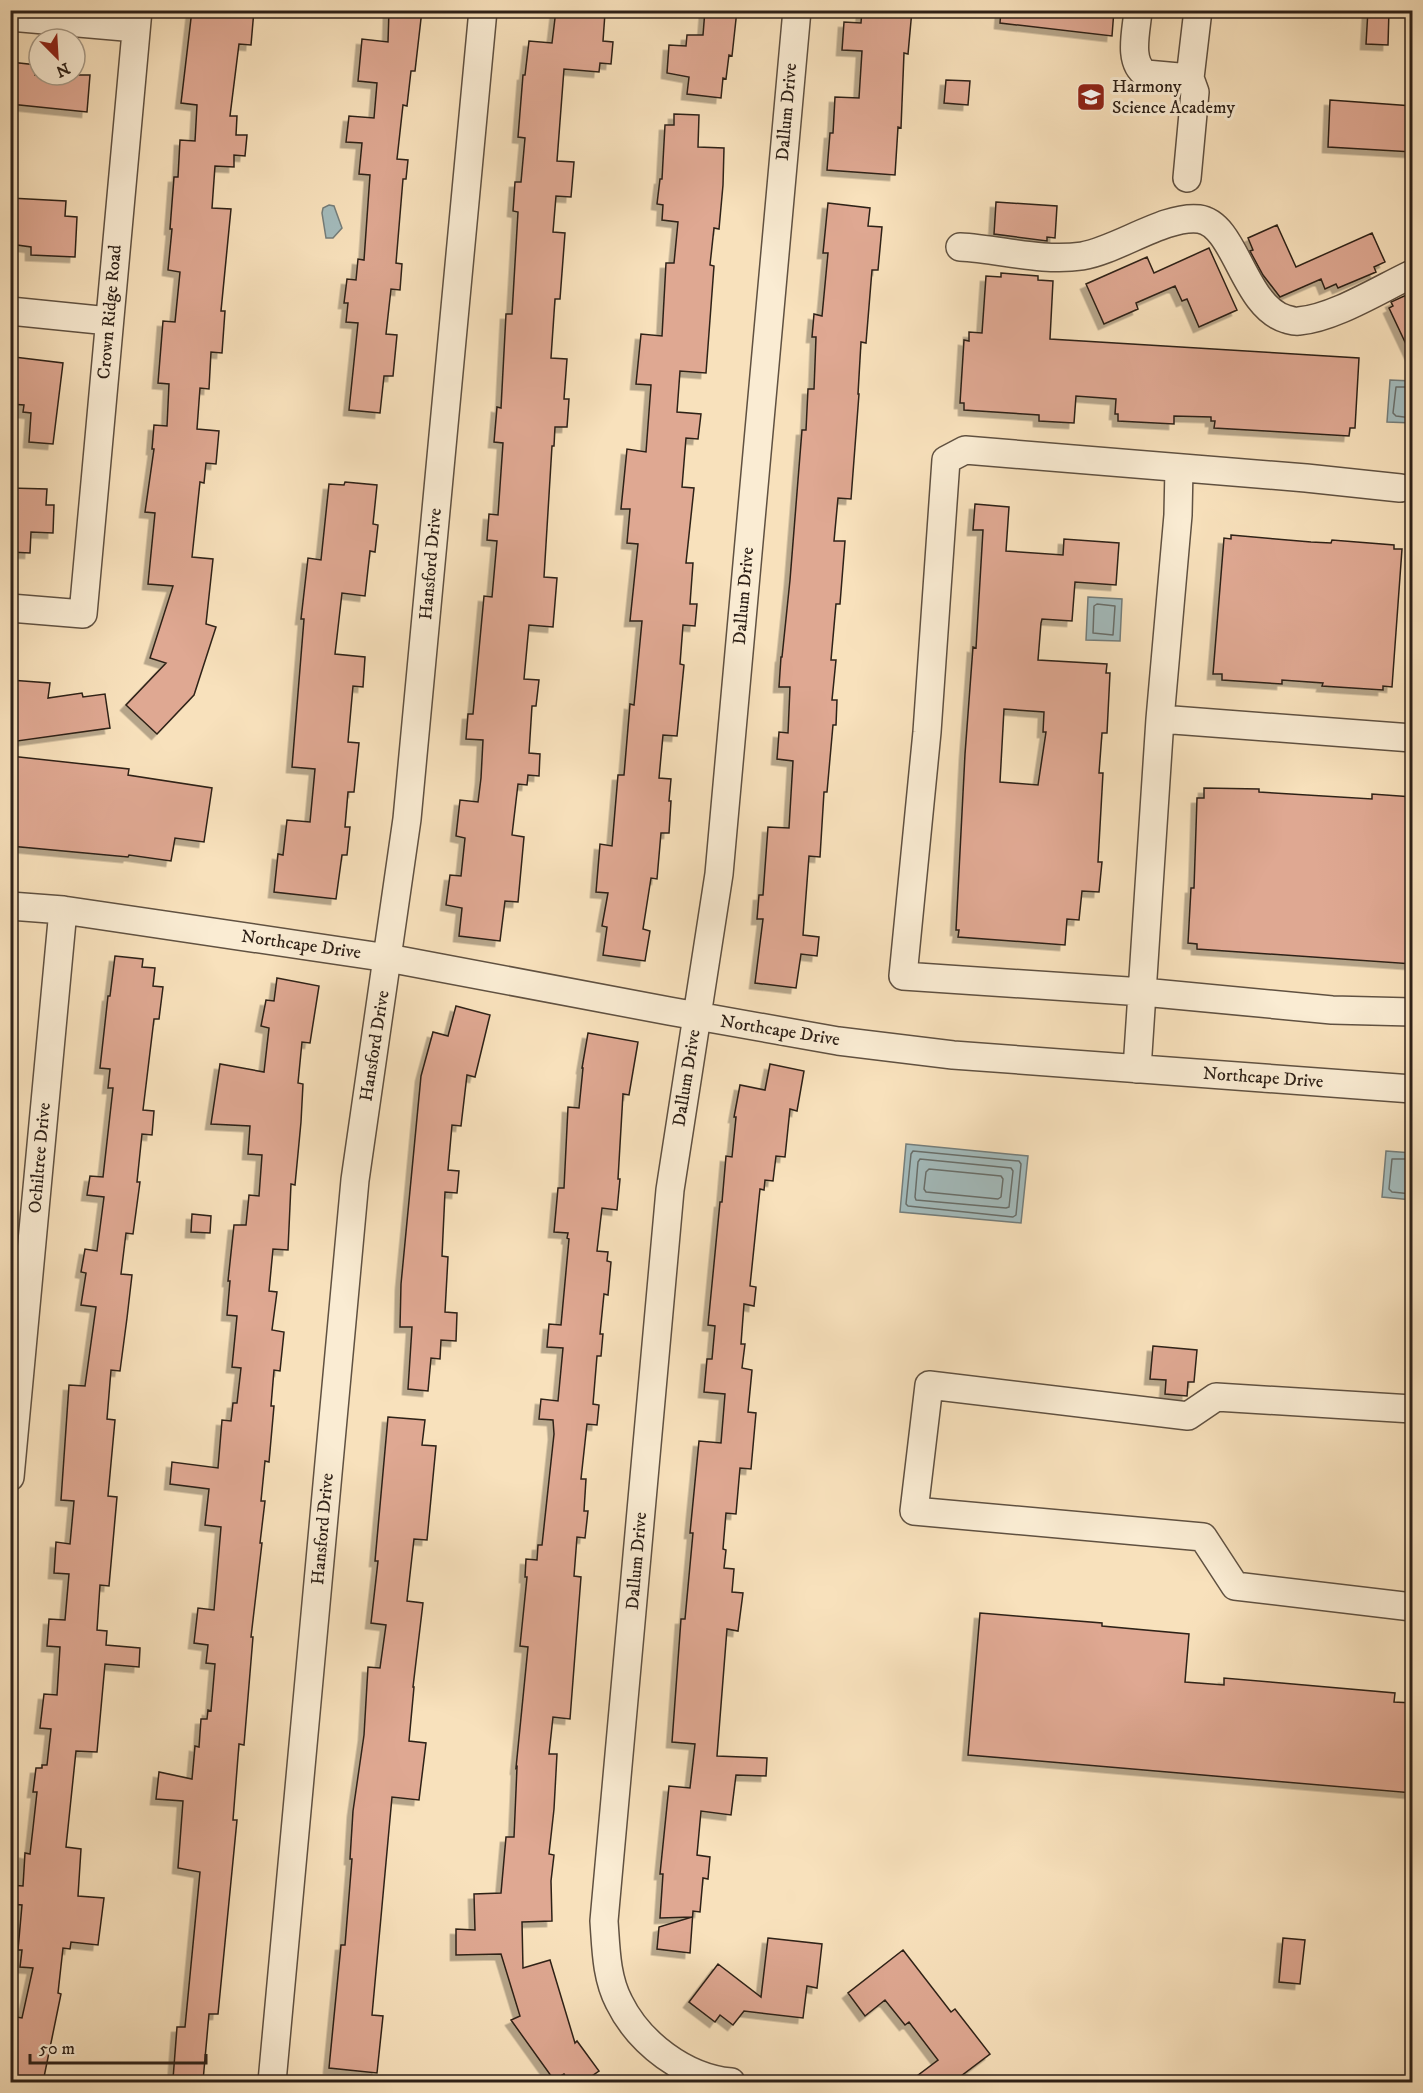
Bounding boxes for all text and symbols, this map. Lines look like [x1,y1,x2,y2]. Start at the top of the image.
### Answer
north arrow [27,27,87,87]
text: N [53,58,73,82]
street label: Dallum Drive [772,62,802,162]
place label: Harmony Science Academy [1112,76,1235,119]
school or university icon: Harmony Science Academy [1075,81,1107,113]
street label: Crown Ridge Road [93,244,127,380]
street label: Hansford Drive [415,507,447,621]
street label: Dallum Drive [729,546,759,646]
street label: Northcape Drive [240,926,362,964]
street label: Hansford Drive [355,989,395,1103]
street label: Northcape Drive [719,1011,841,1051]
street label: Dallum Drive [668,1028,706,1128]
street label: Northcape Drive [1202,1063,1324,1093]
street label: Ochiltree Drive [24,1102,56,1214]
street label: Hansford Drive [307,1472,339,1586]
street label: Dallum Drive [622,1511,652,1611]
scale bar [30,2027,206,2065]
text: 50 m [39,2038,75,2060]

